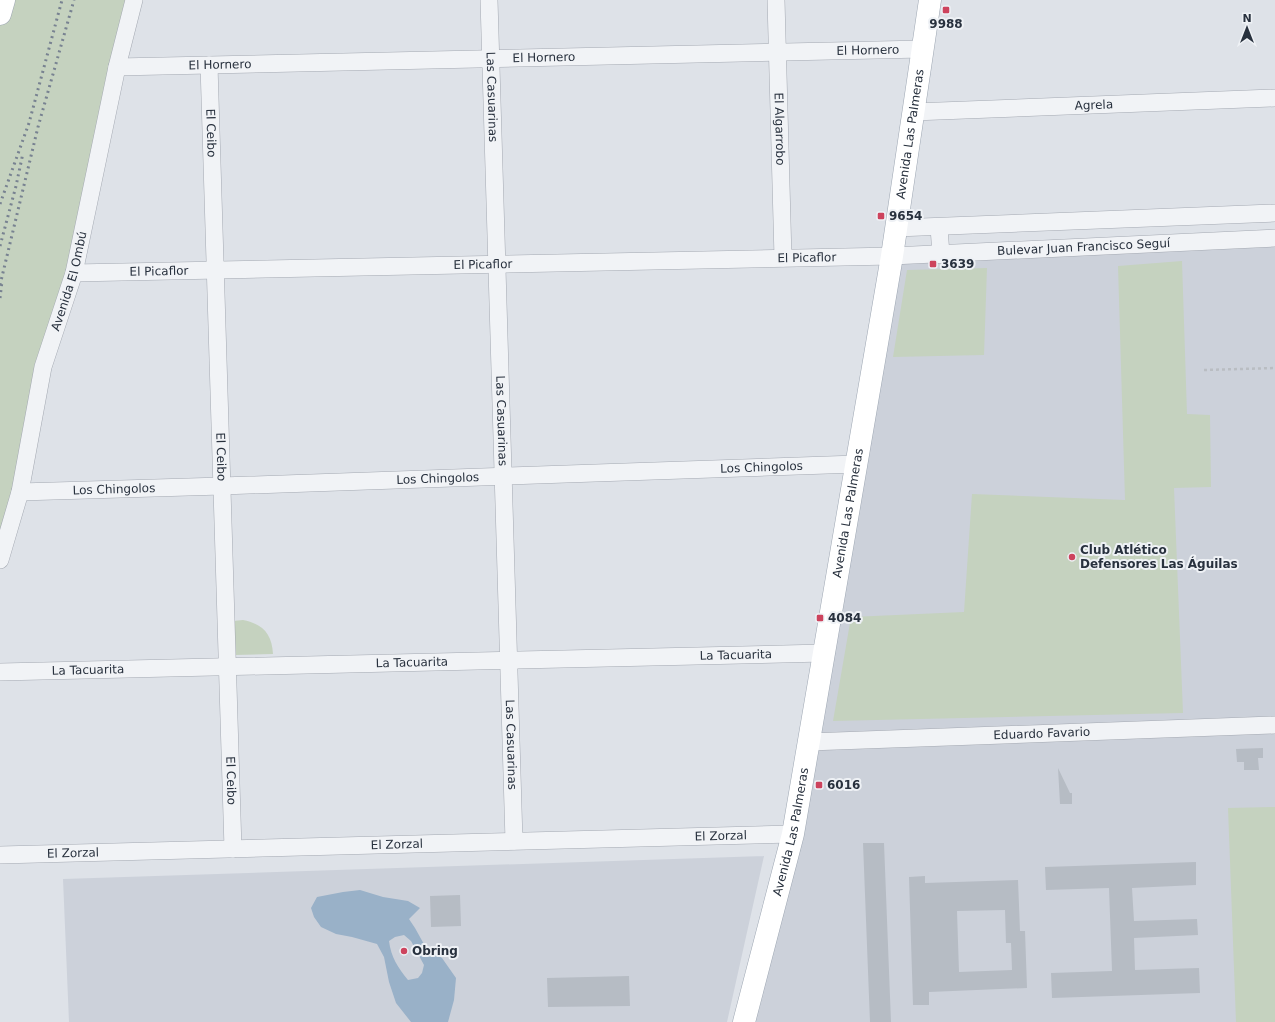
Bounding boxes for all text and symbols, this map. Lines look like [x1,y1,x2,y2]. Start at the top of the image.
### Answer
marker: 9988 [941,5,951,15]
north arrow [1227,8,1267,48]
text: N [1242,12,1252,25]
place label: 9988 [929,17,963,31]
street label: El Hornero [836,43,899,58]
street label: El Hornero [512,50,575,65]
street label: Las Casuarinas [484,51,500,142]
street label: El Hornero [188,57,252,72]
street label: Avenida Las Palmeras [894,68,927,200]
street label: El Algarrobo [772,92,787,166]
street label: Agrela [1074,97,1113,113]
street label: El Ceibo [203,108,219,158]
place label: 9654 [889,209,922,223]
marker: 9654 [876,211,886,221]
street label: Avenida El Ombú [48,230,90,333]
street label: Bulevar Juan Francisco Seguí [997,236,1171,258]
street label: El Picaflor [777,250,836,265]
street label: El Picaflor [453,257,513,272]
place label: 3639 [941,257,974,271]
marker: 3639 [928,259,938,269]
street label: El Picaflor [129,264,189,279]
street label: Las Casuarinas [493,375,510,466]
street label: El Ceibo [213,432,229,481]
street label: Avenida Las Palmeras [830,447,866,579]
street label: Los Chingolos [720,459,803,476]
street label: Los Chingolos [396,470,479,487]
street label: Los Chingolos [72,481,156,497]
place label: Club Atlético Defensores Las Águilas [1080,543,1238,571]
marker: Club Atlético Defensores Las Águilas [1067,552,1077,562]
place label: 4084 [828,611,861,625]
marker: 4084 [815,613,825,623]
street label: La Tacuarita [699,647,772,663]
street label: La Tacuarita [375,655,448,670]
street label: La Tacuarita [52,662,124,678]
street label: Las Casuarinas [503,699,519,790]
street label: Eduardo Favario [993,725,1091,742]
street label: El Ceibo [223,756,239,805]
street label: Avenida Las Palmeras [770,767,811,897]
place label: 6016 [827,778,860,792]
marker: 6016 [814,780,824,790]
street label: El Zorzal [694,828,747,844]
street label: El Zorzal [371,837,423,852]
street label: El Zorzal [47,845,99,861]
place label: Obring [412,944,458,958]
marker: Obring [399,946,409,956]

